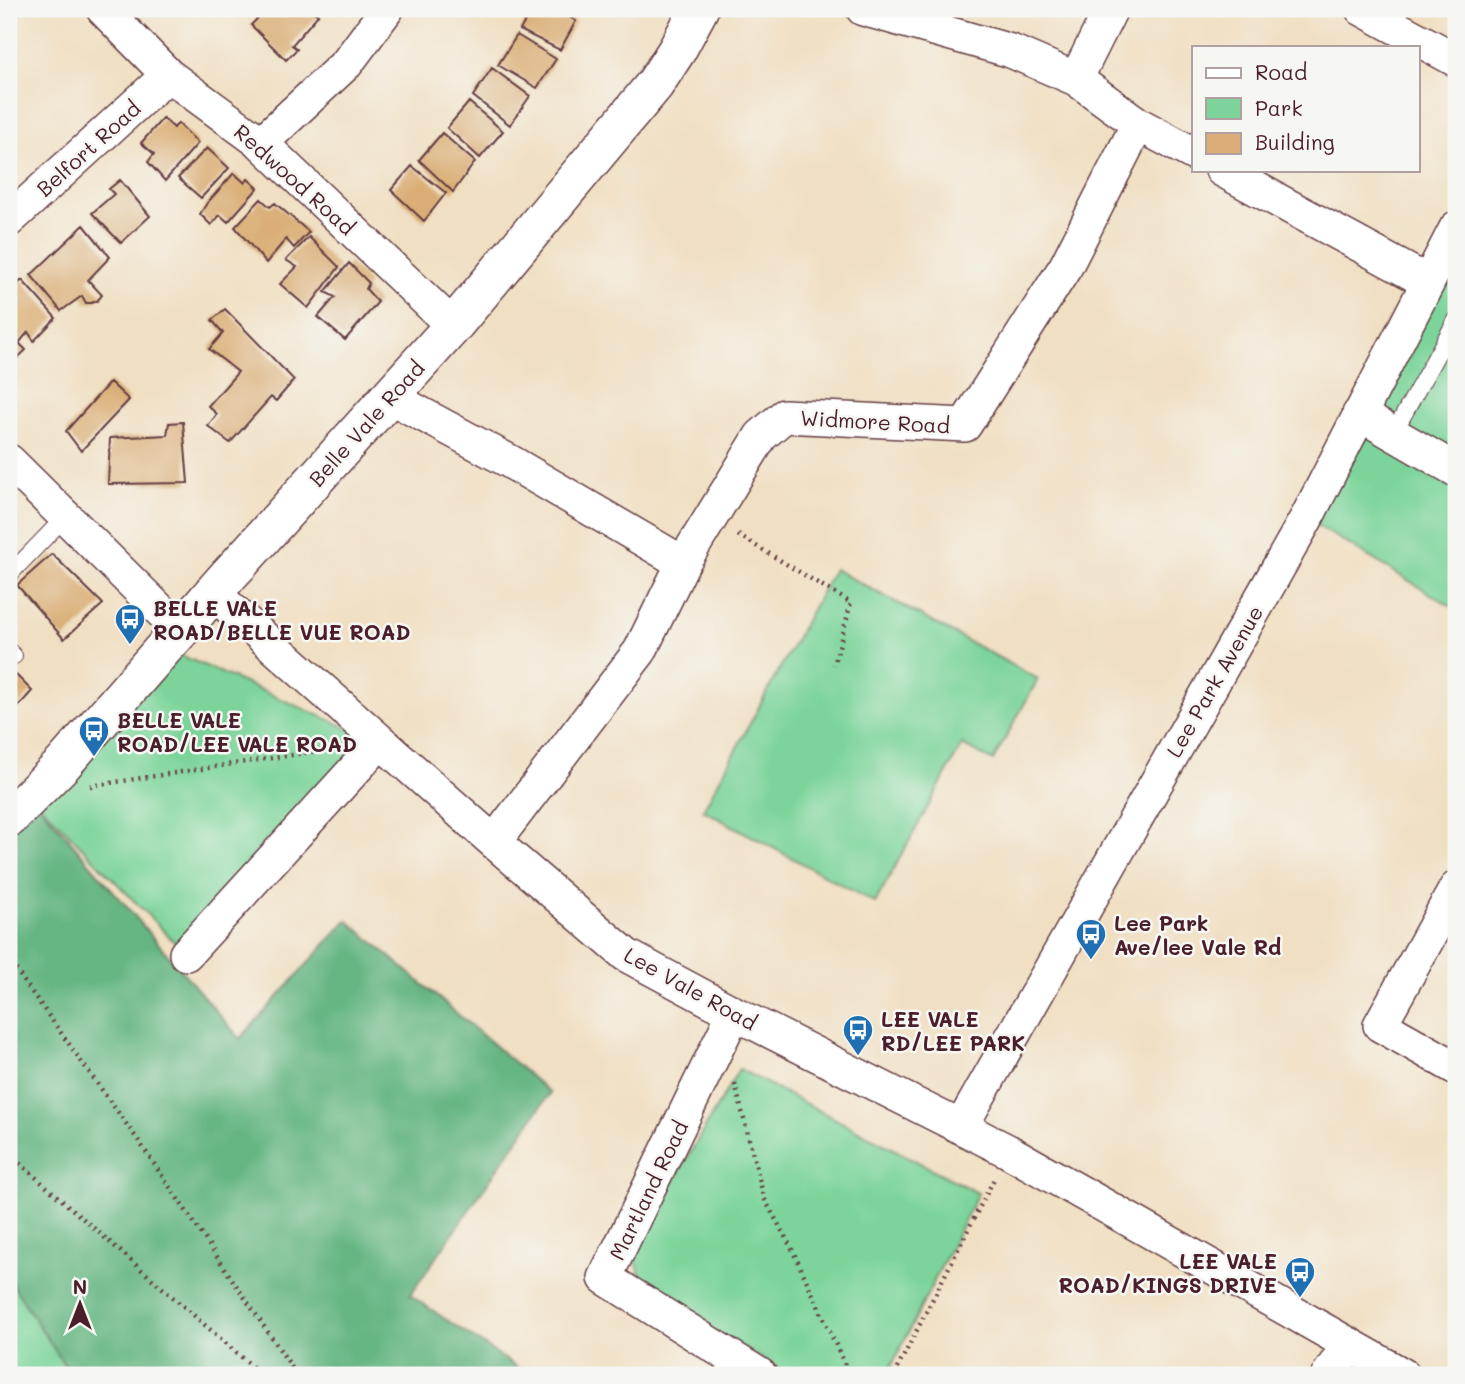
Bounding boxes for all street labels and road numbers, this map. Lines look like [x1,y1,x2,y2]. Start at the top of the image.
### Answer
street label: Belfort Road [30,94,146,202]
street label: Redwood Road [229,118,361,240]
street label: Belle Vale Road [302,354,430,492]
street label: Widmore Road [799,404,951,438]
street label: Lee Park Avenue [1160,600,1268,762]
street label: Lee Vale Road [620,940,762,1036]
street label: Martland Road [603,1116,693,1264]

